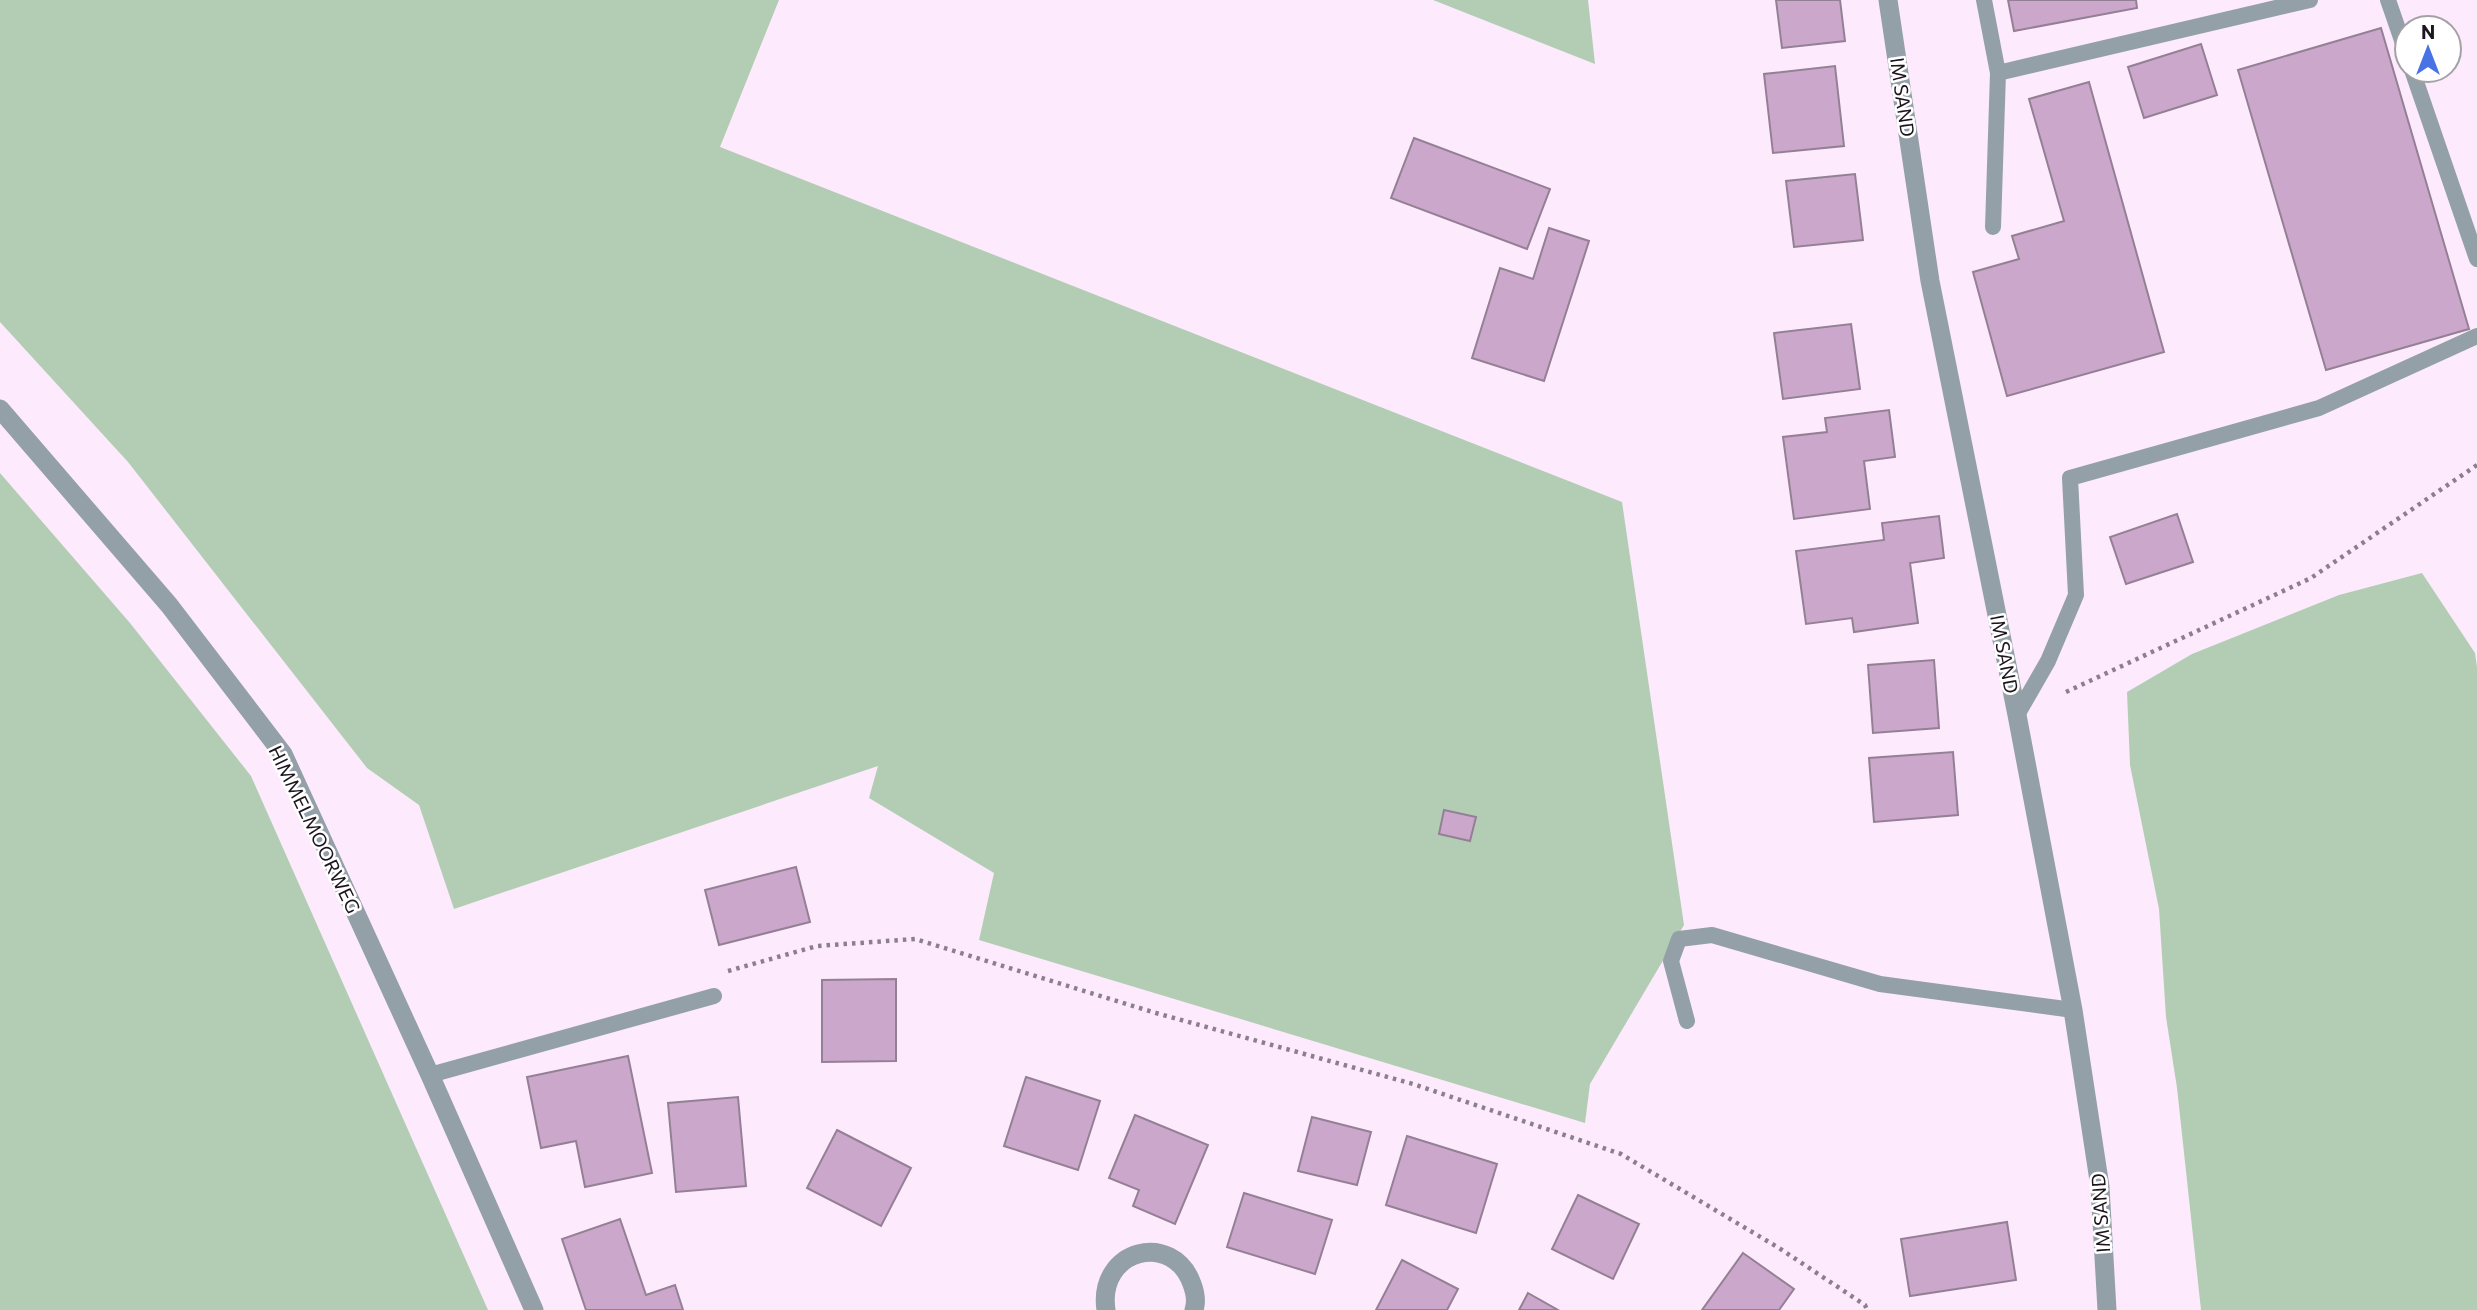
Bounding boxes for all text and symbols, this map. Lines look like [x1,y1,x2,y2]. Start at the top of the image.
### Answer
north arrow [2393,14,2463,84]
text: N [2421,20,2435,43]
street label: IM SAND [1886,56,1920,138]
street label: IM SAND [1986,613,2024,695]
street label: HIMMELMOORWEG [264,741,366,917]
street label: IM SAND [2086,1172,2114,1254]

